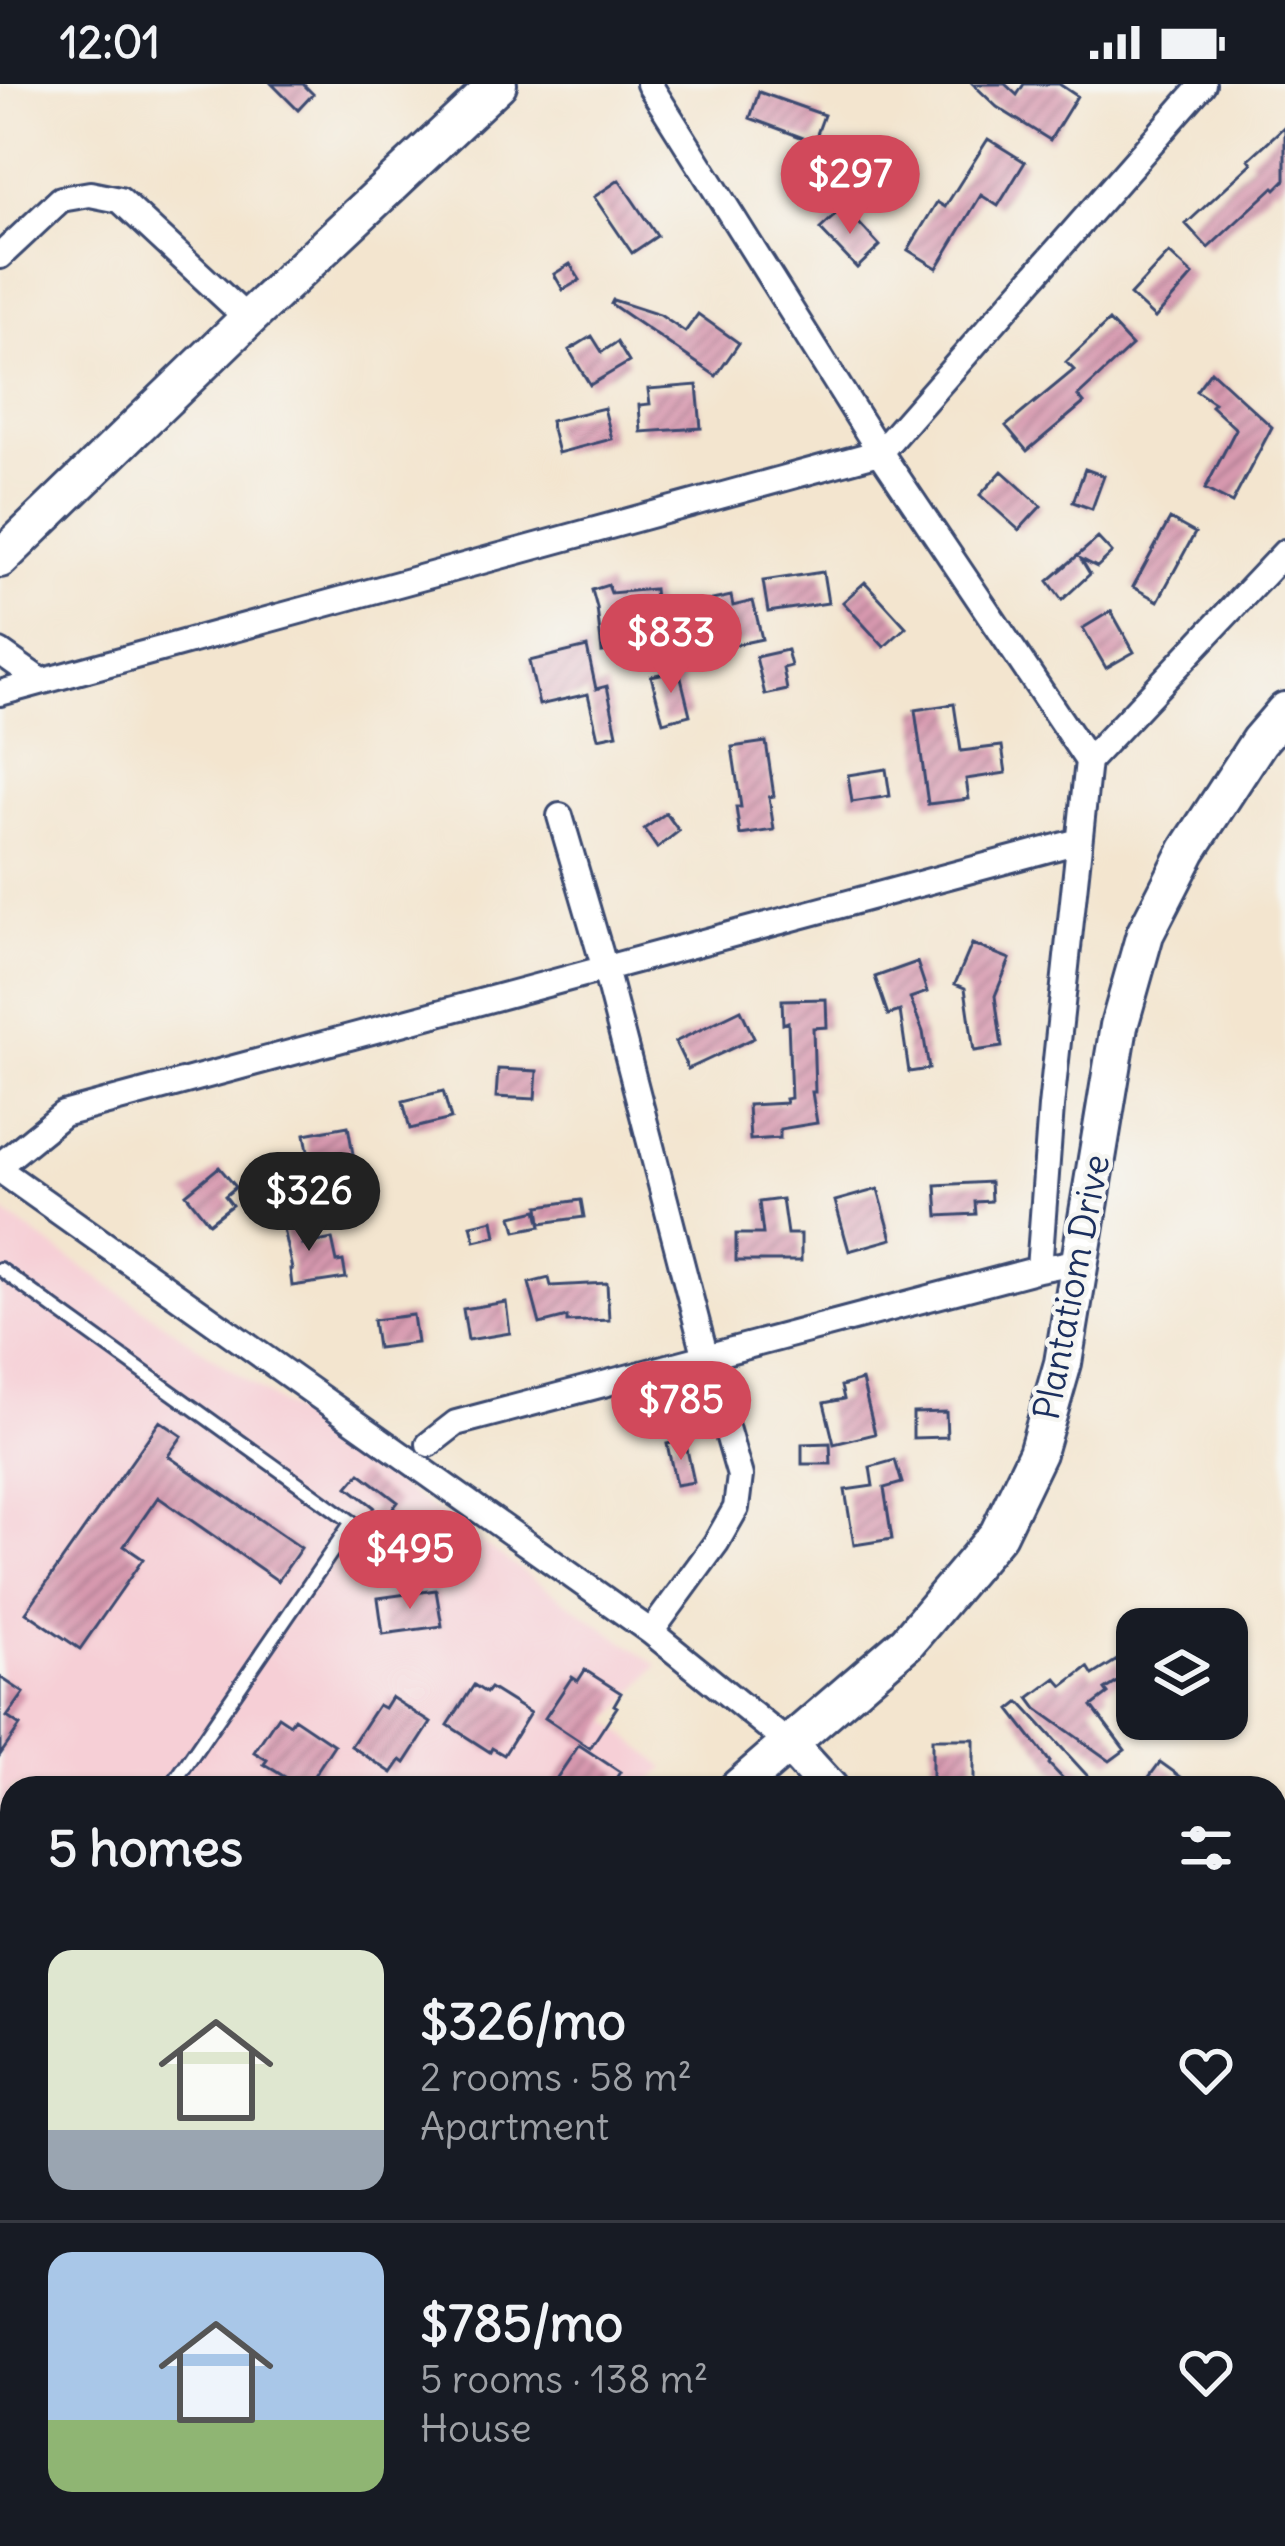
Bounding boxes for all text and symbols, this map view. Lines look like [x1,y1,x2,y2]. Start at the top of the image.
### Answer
text: 12:01 [60,14,160,70]
pin: $297 [779,135,921,237]
text: $297 [808,149,892,198]
pin: $833 [600,594,742,696]
text: $833 [627,608,715,657]
street label: Plantatiom Drive [1024,1151,1119,1424]
pin: $326 [238,1152,380,1254]
text: $326 [265,1166,353,1215]
pin: $785 [610,1361,752,1463]
text: $785 [638,1375,724,1424]
pin: $495 [339,1510,481,1612]
text: $495 [366,1524,455,1573]
map controls [1116,1608,1248,1740]
button: layers [1116,1608,1248,1740]
icon: filters [1173,1815,1239,1881]
text: 5 homes [48,1816,243,1880]
text: $326/mo [420,1989,626,2053]
icon: home [144,1998,288,2142]
icon: heart [1173,2037,1239,2103]
text: 2 rooms · 58 m² [420,2053,692,2102]
text: Apartment [420,2102,609,2151]
text: $785/mo [420,2291,623,2355]
icon: home [144,2300,288,2444]
icon: heart [1173,2339,1239,2405]
text: 5 rooms · 138 m² [420,2355,708,2404]
text: House [420,2404,531,2453]

